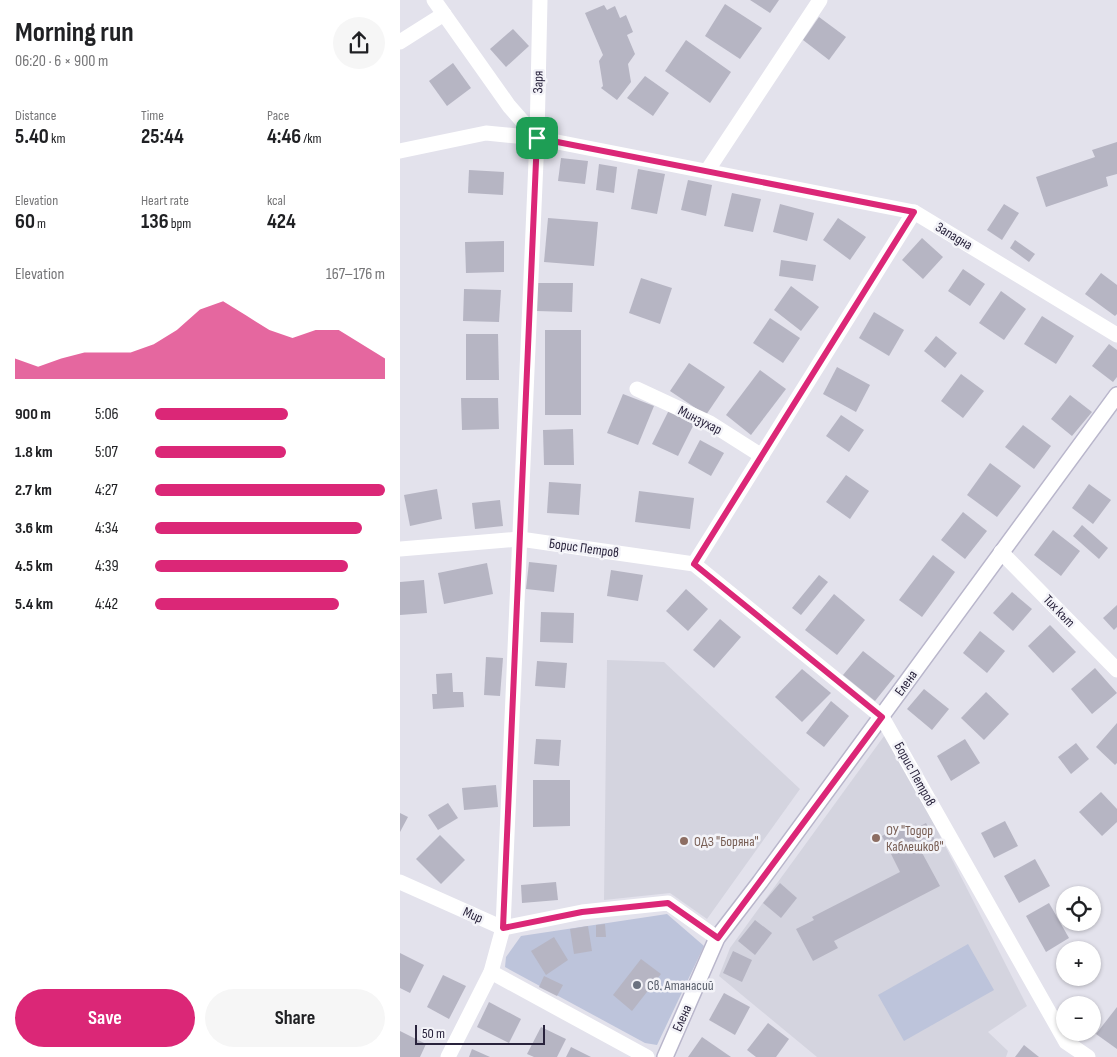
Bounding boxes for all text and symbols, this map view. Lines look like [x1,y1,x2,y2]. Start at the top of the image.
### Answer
text: Morning run [15,16,134,49]
button: share [333,17,385,69]
text: 06:20 · 6 × 900 m [15,52,108,71]
street label: Заря [529,70,547,94]
text: Distance [15,107,56,124]
text: Time [141,107,164,124]
text: Pace [267,107,289,124]
pin [516,117,558,159]
text: 5.40 [15,124,49,149]
text: 25:44 [141,124,184,149]
text: 4:46 [267,124,301,149]
icon: arrive [523,124,551,152]
text: km [49,130,65,147]
text: /km [301,130,322,147]
text: Elevation [15,192,58,209]
text: Heart rate [141,192,189,209]
text: kcal [267,192,286,209]
text: 60 [15,209,35,234]
text: 136 [141,209,169,234]
text: 424 [267,209,296,234]
text: m [35,215,46,232]
text: bpm [169,215,191,232]
street label: Западна [932,218,976,254]
text: Elevation [15,265,64,284]
text: 167–176 m [326,265,385,284]
street label: Минзухар [675,402,725,438]
text: 900 m [15,405,51,424]
text: 5:06 [95,405,119,424]
text: 1.8 km [15,443,53,462]
text: 5:07 [95,443,118,462]
text: 2.7 km [15,481,52,500]
text: 4:27 [95,481,118,500]
text: 3.6 km [15,519,53,538]
text: 4:34 [95,519,118,538]
street label: Борис Петров [548,535,620,561]
text: 4.5 km [15,557,53,576]
text: 4:39 [95,557,119,576]
street label: Тих кът [1040,591,1078,631]
text: 5.4 km [15,595,53,614]
text: 4:42 [95,595,118,614]
street label: Елена [891,667,921,699]
street label: Борис Петров [890,739,940,809]
place label: ОУ "Тодор Каблешков" [886,822,944,855]
marker: ОУ "Тодор Каблешков" [870,832,882,844]
place label: ОДЗ "Боряна" [694,833,759,850]
marker: ОДЗ "Боряна" [678,835,690,847]
map controls [1056,886,1101,1041]
button: locate [1056,886,1101,931]
street label: Мир [460,903,486,927]
button: + [1056,941,1101,986]
place label: Св. Атанасий [647,977,714,994]
marker: Св. Атанасий [631,979,643,991]
button: Save [15,989,195,1047]
button: Share [205,989,385,1047]
button: − [1056,996,1101,1041]
street label: Елена [669,1002,695,1034]
scale bar [415,1022,545,1045]
text: 50 m [422,1025,445,1042]

